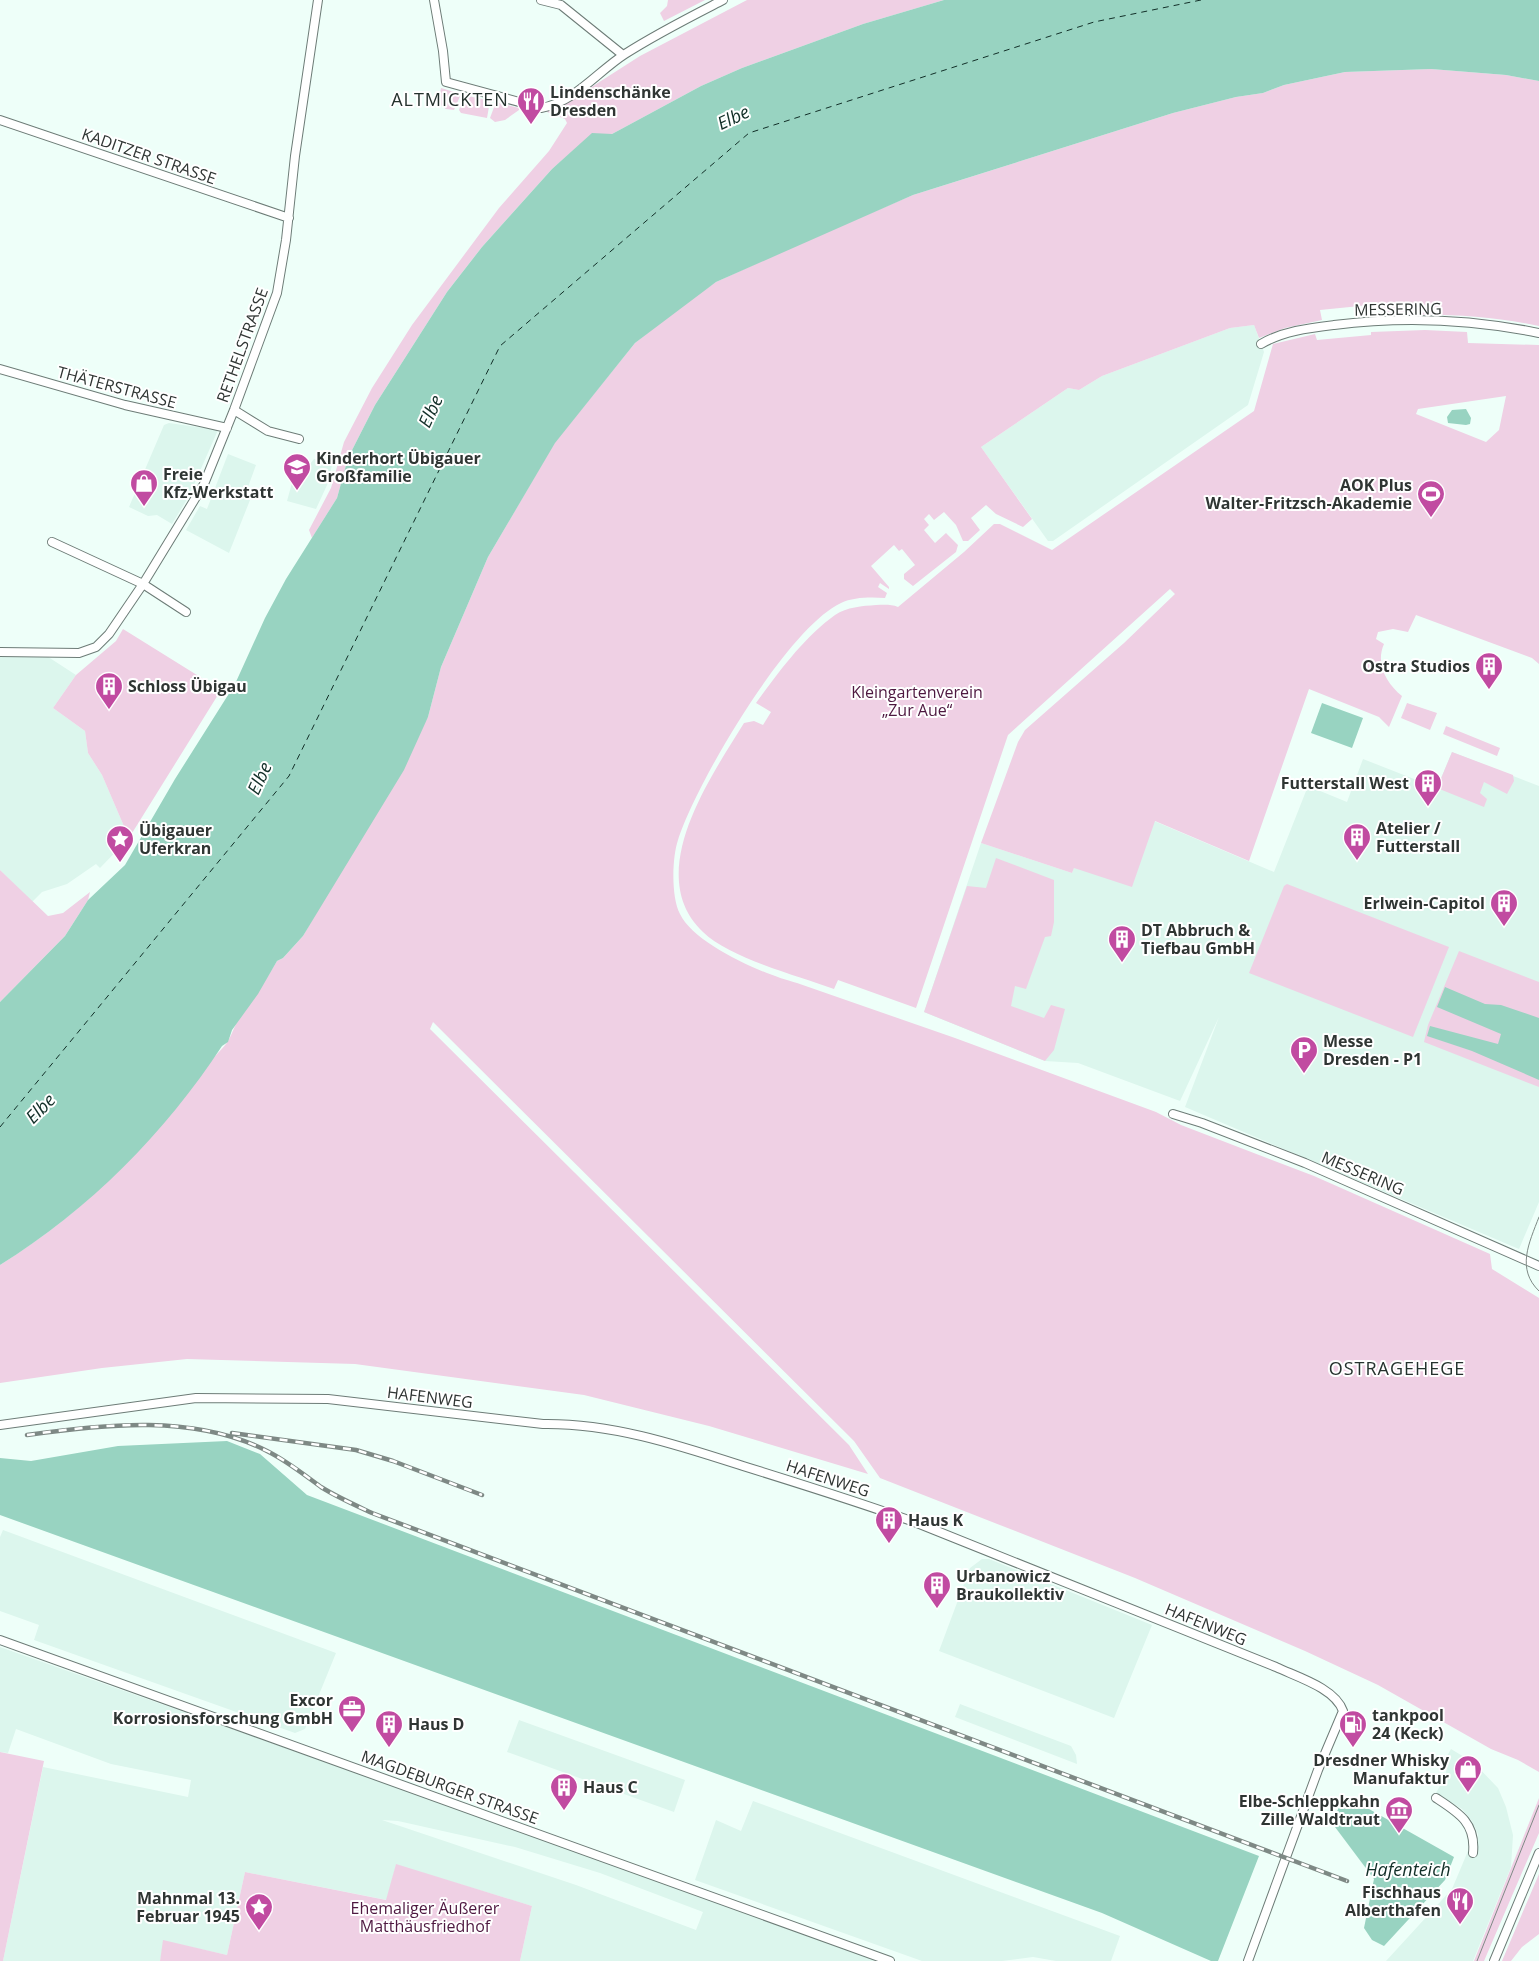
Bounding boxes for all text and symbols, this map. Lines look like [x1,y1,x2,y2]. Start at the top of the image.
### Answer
place label: Lindenschänke Dresden [550,81,671,121]
restaurant icon: Lindenschänke Dresden [516,86,546,125]
district label: ALTMICKTEN [391,87,509,111]
water label: Elbe [713,99,753,135]
street label: KADITZER STRASSE [79,123,219,189]
street label: RETHELSTRASSE [211,285,273,405]
street label: MESSERING [1354,297,1442,321]
street label: THÄTERSTRASSE [55,361,179,413]
water label: Elbe [412,391,448,431]
place label: Kinderhort Übigauer Großfamilie [316,447,481,487]
school or university icon: Kinderhort Übigauer Großfamilie [282,452,312,491]
place label: Freie Kfz-Werkstatt [163,463,273,503]
shop icon: Freie Kfz-Werkstatt [129,468,159,507]
place label: AOK Plus Walter-Fritzsch-Akademie [1205,474,1412,514]
sports icon: AOK Plus Walter-Fritzsch-Akademie [1416,479,1446,518]
building icon: Ostra Studios [1474,651,1504,690]
place label: Ostra Studios [1362,655,1470,677]
building icon: Schloss Übigau [94,671,124,710]
place label: Schloss Übigau [128,675,247,697]
park label: Kleingartenverein „Zur Aue“ [851,681,983,721]
water label: Elbe [241,758,277,798]
building icon: Futterstall West [1413,768,1443,807]
place label: Futterstall West [1281,772,1409,794]
place label: Atelier / Futterstall [1376,817,1460,857]
place label: Übigauer Uferkran [139,819,212,859]
building icon: Atelier / Futterstall [1342,822,1372,861]
place icon: Übigauer Uferkran [105,824,135,863]
building icon: Erlwein-Capitol [1489,888,1519,927]
place label: Erlwein-Capitol [1364,892,1485,914]
place label: DT Abbruch & Tiefbau GmbH [1141,919,1255,959]
building icon: DT Abbruch & Tiefbau GmbH [1107,924,1137,963]
place label: Messe Dresden - P1 [1323,1030,1422,1070]
parking icon: Messe Dresden - P1 [1289,1035,1319,1074]
water label: Elbe [20,1088,60,1128]
street label: MESSERING [1318,1146,1408,1200]
district label: OSTRAGEHEGE [1329,1356,1465,1380]
street label: HAFENWEG [386,1381,474,1413]
street label: HAFENWEG [784,1454,872,1502]
building icon: Haus K [874,1505,904,1544]
place label: Haus K [908,1509,964,1531]
place label: Urbanowicz Braukollektiv [956,1565,1065,1605]
building icon: Urbanowicz Braukollektiv [922,1570,952,1609]
street label: HAFENWEG [1162,1598,1250,1650]
place label: Excor Korrosionsforschung GmbH [113,1689,333,1729]
office icon: Excor Korrosionsforschung GmbH [337,1694,367,1733]
place label: tankpool 24 (Keck) [1372,1704,1444,1744]
building icon: Haus D [374,1709,404,1748]
fuel station icon: tankpool 24 (Keck) [1338,1709,1368,1748]
place label: Haus D [408,1713,464,1735]
street label: MAGDEBURGER STRASSE [358,1745,542,1829]
place label: Dresdner Whisky Manufaktur [1313,1749,1450,1789]
shop icon: Dresdner Whisky Manufaktur [1453,1754,1483,1793]
building icon: Haus C [549,1772,579,1811]
place label: Haus C [583,1776,638,1798]
place label: Elbe-Schleppkahn Zille Waldtraut [1239,1790,1380,1830]
museum icon: Elbe-Schleppkahn Zille Waldtraut [1384,1795,1414,1834]
water label: Hafenteich [1365,1857,1451,1881]
place label: Fischhaus Alberthafen [1345,1881,1441,1921]
restaurant icon: Fischhaus Alberthafen [1445,1886,1475,1925]
place label: Mahnmal 13. Februar 1945 [136,1887,240,1927]
place icon: Mahnmal 13. Februar 1945 [244,1892,274,1931]
park label: Ehemaliger Äußerer Matthäusfriedhof [351,1897,500,1937]

